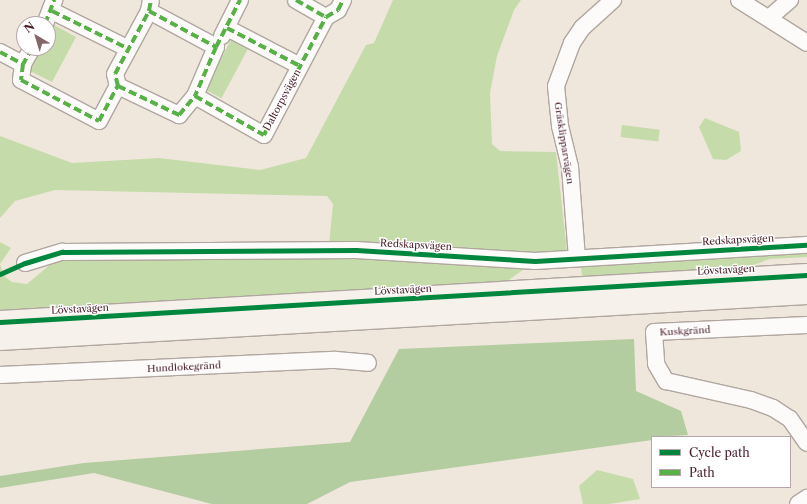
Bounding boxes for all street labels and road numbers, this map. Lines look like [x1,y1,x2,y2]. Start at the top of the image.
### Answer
street label: Daltorpsvägen [261,67,303,133]
street label: Gräsklipparvägen [552,101,576,185]
street label: Redskapsvägen [702,232,774,248]
street label: Redskapsvägen [380,237,452,253]
street label: Lövstavägen [697,262,755,278]
street label: Lövstavägen [374,282,432,298]
street label: Lövstavägen [51,301,109,317]
street label: Kuskgränd [659,324,711,338]
street label: Hundlokegränd [147,359,221,375]

